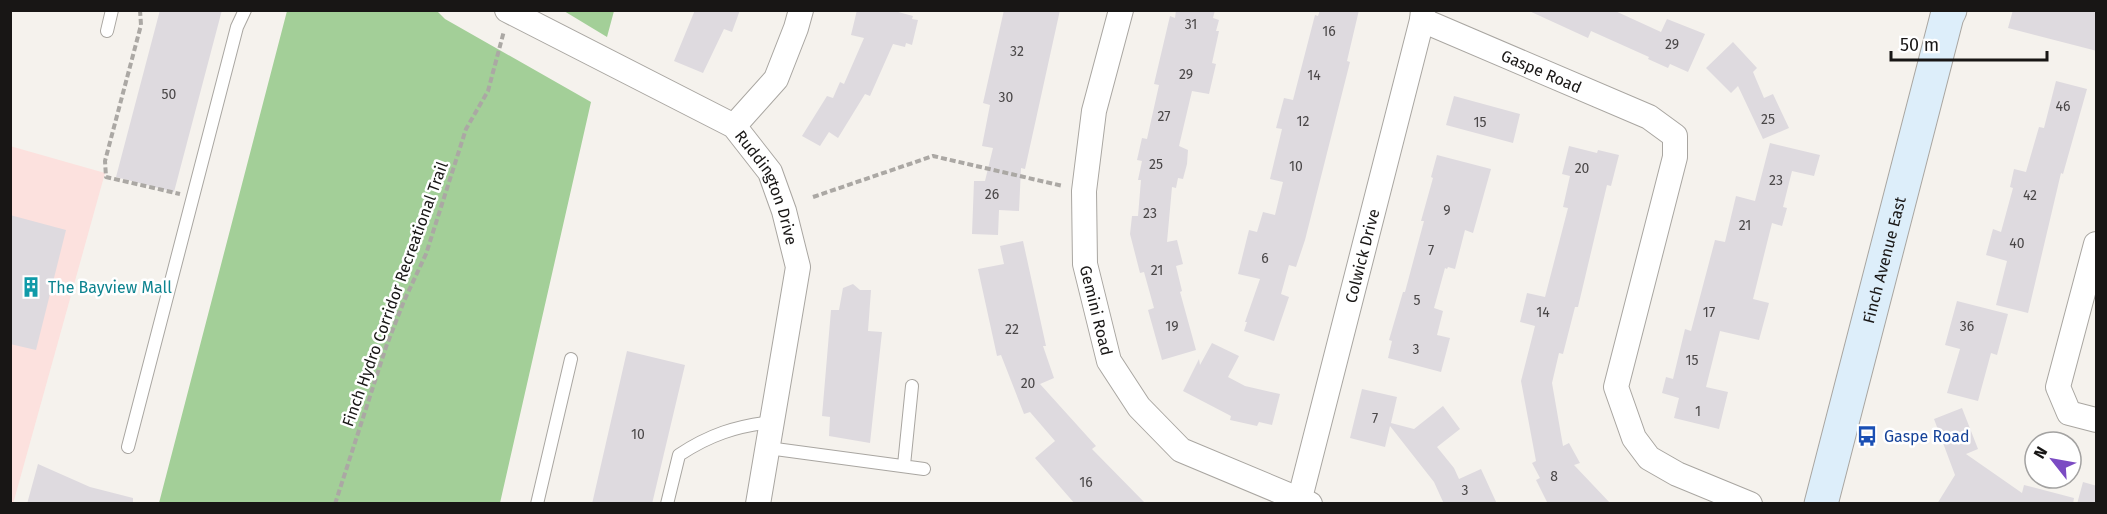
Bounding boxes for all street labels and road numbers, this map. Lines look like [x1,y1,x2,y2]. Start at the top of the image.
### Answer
street label: Gaspe Road [1498,46,1585,97]
street label: Ruddington Drive [731,126,802,247]
street label: Finch Hydro Corridor Recreational Trail [338,159,452,429]
street label: Finch Avenue East [1859,194,1910,325]
street label: Colwick Drive [1341,207,1383,305]
street label: Gemini Road [1076,263,1117,357]

